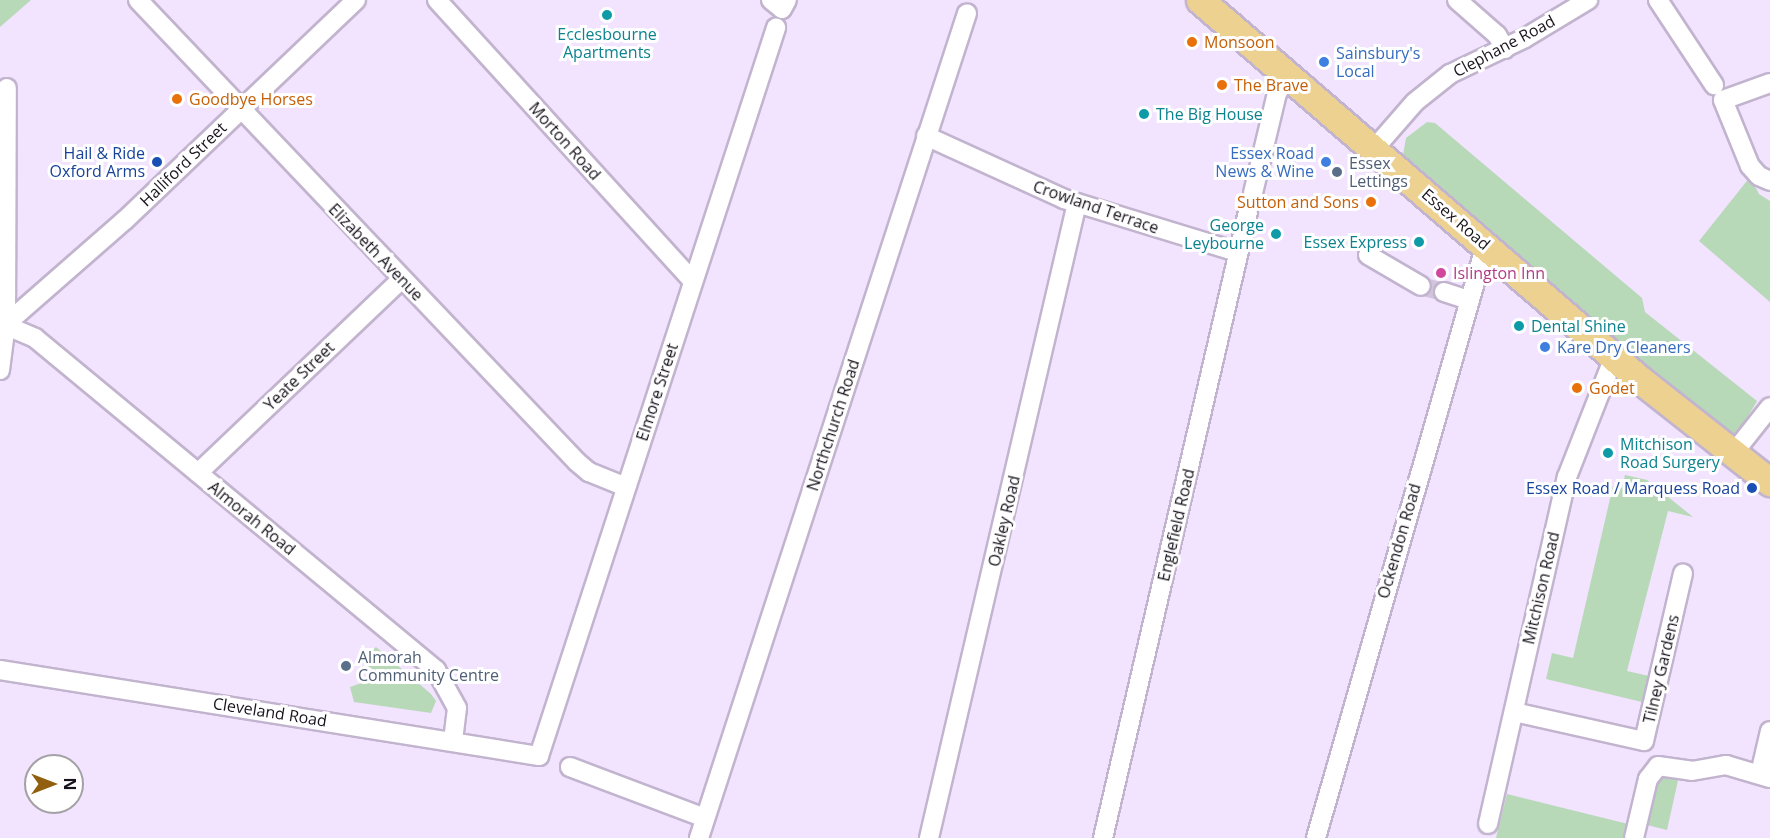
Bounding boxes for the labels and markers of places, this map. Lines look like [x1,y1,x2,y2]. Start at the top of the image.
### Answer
marker: Ecclesbourne Apartments [600,8,614,22]
place label: Ecclesbourne Apartments [557,24,657,62]
place label: Monsoon [1204,32,1275,52]
marker: Monsoon [1185,35,1199,49]
place label: Sainsbury's Local [1336,43,1420,81]
marker: Sainsbury's Local [1317,55,1331,69]
place label: The Brave [1234,75,1309,95]
marker: The Brave [1215,78,1229,92]
place label: Goodbye Horses [189,89,313,109]
marker: Goodbye Horses [170,92,184,106]
place label: The Big House [1156,104,1263,124]
marker: The Big House [1137,107,1151,121]
place label: Hail & Ride Oxford Arms [50,143,145,181]
place label: Essex Road News & Wine [1215,143,1314,181]
place label: Essex Lettings [1349,153,1408,191]
marker: Hail & Ride Oxford Arms [150,155,164,169]
marker: Essex Road News & Wine [1319,155,1333,169]
marker: Essex Lettings [1330,165,1344,179]
place label: Sutton and Sons [1237,192,1359,212]
marker: Sutton and Sons [1364,195,1378,209]
place label: George Leybourne [1184,215,1264,253]
marker: George Leybourne [1269,227,1283,241]
place label: Essex Express [1304,232,1407,252]
marker: Essex Express [1412,235,1426,249]
place label: Islington Inn [1453,263,1545,283]
marker: Islington Inn [1434,266,1448,280]
place label: Dental Shine [1531,316,1626,336]
marker: Dental Shine [1512,319,1526,333]
place label: Kare Dry Cleaners [1557,337,1691,357]
marker: Kare Dry Cleaners [1538,340,1552,354]
place label: Godet [1589,378,1635,398]
marker: Godet [1570,381,1584,395]
place label: Mitchison Road Surgery [1620,434,1720,472]
marker: Mitchison Road Surgery [1601,446,1615,460]
place label: Essex Road / Marquess Road [1526,478,1740,498]
marker: Essex Road / Marquess Road [1745,481,1759,495]
place label: Almorah Community Centre [358,647,499,685]
marker: Almorah Community Centre [339,659,353,673]

